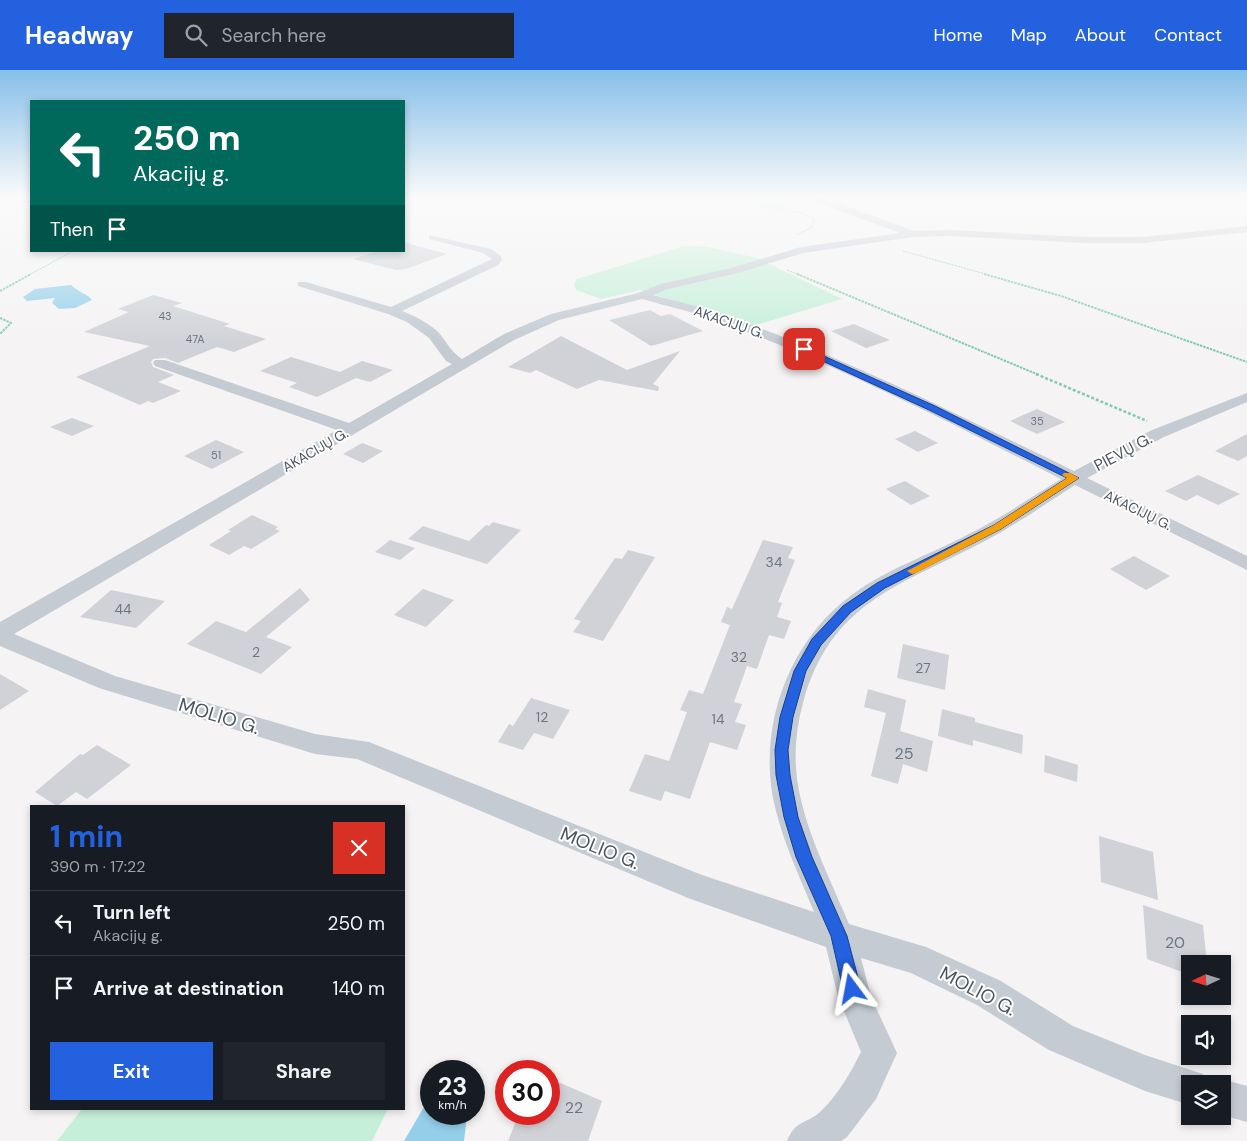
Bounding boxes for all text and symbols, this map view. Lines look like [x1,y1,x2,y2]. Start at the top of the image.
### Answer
search box [164,13,514,58]
text: Headway [25,20,134,51]
icon: search [182,21,210,49]
text: Search here [222,23,326,48]
text: Home [933,23,983,47]
text: Map [1011,23,1047,47]
text: About [1075,23,1126,47]
text: Contact [1154,23,1222,47]
text: 250 m [133,115,241,161]
icon: left [50,120,115,185]
text: Akacijų g. [133,159,229,188]
icon: arrive [103,215,131,243]
text: Then [50,217,93,242]
street label: AKACIJŲ G. [692,302,767,342]
house number: 43 [158,309,172,323]
pin [783,328,825,370]
house number: 47A [186,332,204,346]
icon: arrive [790,335,818,363]
house number: 35 [1030,414,1044,428]
street label: AKACIJŲ G. [279,424,351,476]
street label: PIEVŲ G. [1090,428,1156,476]
house number: 51 [211,448,221,462]
street label: AKACIJŲ G. [1101,486,1175,534]
house number: 34 [766,553,783,571]
house number: 44 [115,600,132,618]
house number: 2 [252,643,260,661]
house number: 32 [731,648,747,666]
house number: 27 [915,659,931,677]
street label: MOLIO G. [176,692,262,740]
house number: 12 [536,708,548,726]
house number: 14 [712,710,725,728]
house number: 25 [895,743,913,764]
text: 1 min [50,817,123,856]
street label: MOLIO G. [557,821,643,875]
button: close [333,822,385,874]
text: 390 m · 17:22 [50,856,145,877]
text: Turn left [93,900,171,925]
icon: left [50,909,78,937]
text: 250 m [327,911,385,936]
text: Akacijų g. [93,925,163,946]
house number: 20 [1165,932,1185,953]
north arrow [1181,955,1231,1005]
map controls [1181,955,1231,1125]
street label: MOLIO G. [935,960,1021,1022]
position arrow [825,962,877,1014]
icon: arrive [50,974,78,1002]
text: Arrive at destination [93,976,284,1001]
text: 140 m [333,976,385,1001]
button: sound [1181,1015,1231,1065]
button: Exit [50,1042,213,1100]
button: Share [223,1042,385,1100]
speed limit sign: 30 [495,1060,560,1125]
text: 23 [438,1070,467,1103]
button: layers [1181,1075,1231,1125]
text: km/h [438,1097,467,1113]
house number: 22 [565,1097,583,1118]

